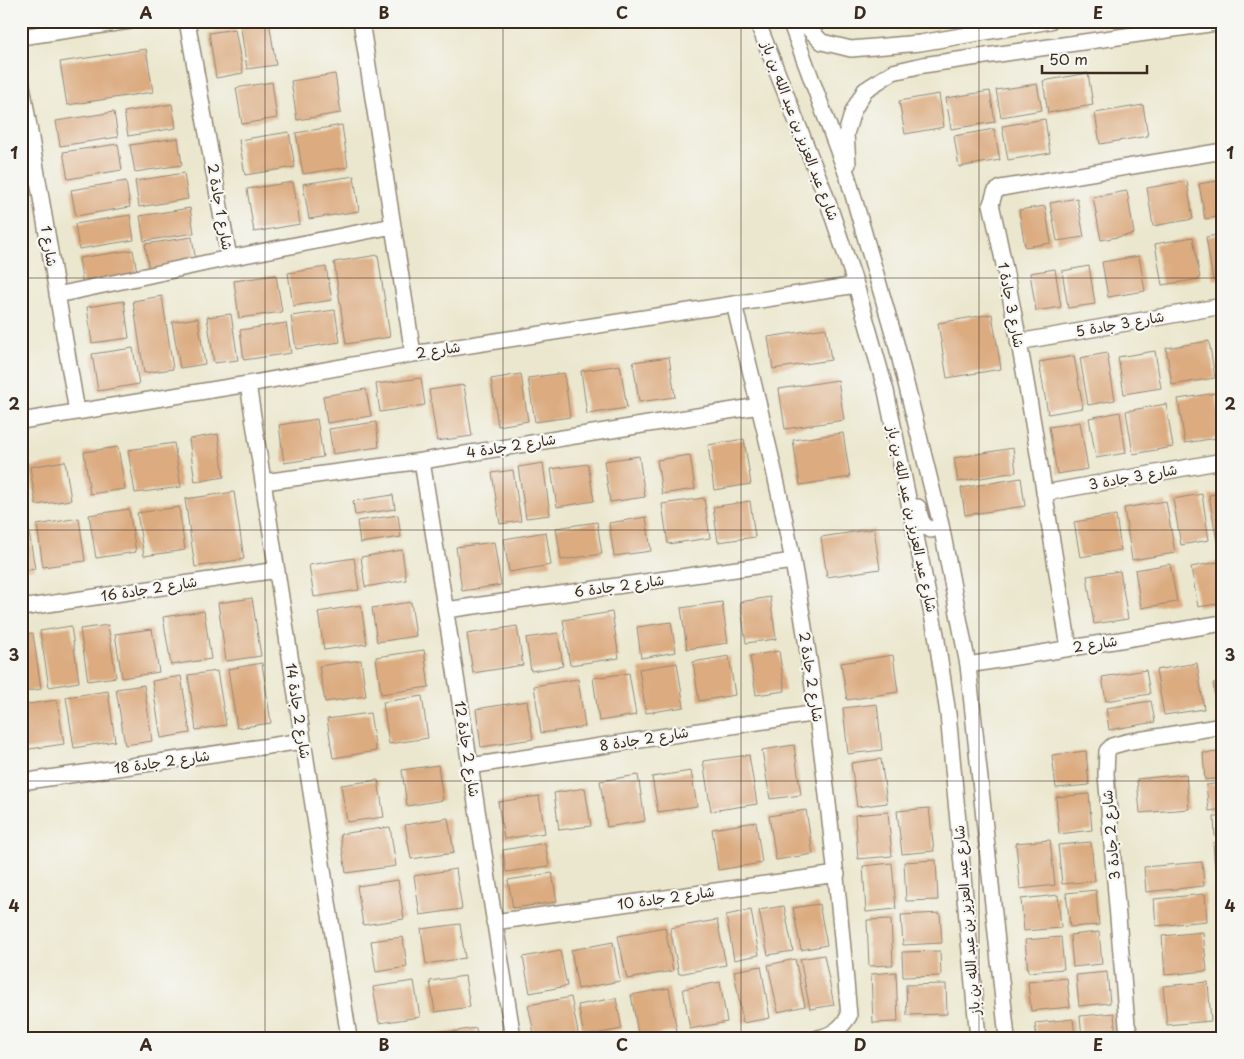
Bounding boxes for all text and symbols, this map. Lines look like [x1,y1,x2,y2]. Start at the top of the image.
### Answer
text: A [140,0,153,24]
text: B [379,0,390,24]
text: C [616,0,628,24]
text: D [854,0,866,24]
text: E [1093,0,1103,24]
street label: شارع عبد العزيز بن عبد الله بن باز [756,37,844,223]
scale bar [1042,42,1146,74]
text: 50 m [1049,47,1088,70]
text: 1 [10,140,18,164]
text: 1 [1226,140,1234,164]
street label: شارع 1 جادة 2 [203,162,238,252]
street label: شارع 1 [36,224,63,268]
street label: شارع 3 جادة 1 [993,260,1030,349]
street label: شارع 3 جادة 5 [1074,305,1166,342]
street label: شارع 2 [414,336,462,363]
text: 2 [8,391,20,415]
text: 2 [1224,391,1236,415]
street label: شارع عبد العزيز بن عبد الله بن باز [882,423,943,614]
street label: شارع 2 جادة 4 [465,428,557,463]
street label: شارع 3 جادة 3 [1087,458,1179,495]
street label: شارع 2 جادة 6 [572,569,665,602]
street label: شارع 2 جادة 16 [99,571,199,606]
street label: شارع 2 جادة 2 [794,630,829,724]
street label: شارع 2 [1071,630,1119,657]
text: 3 [9,642,19,666]
text: 3 [1225,642,1235,666]
street label: شارع 2 جادة 14 [281,662,316,760]
street label: شارع 2 جادة 12 [450,699,485,799]
street label: شارع 2 جادة 8 [598,721,690,756]
street label: شارع 2 جادة 18 [113,744,211,779]
street label: شارع 2 جادة 3 [1096,789,1125,881]
street label: شارع عبد العزيز بن عبد الله بن باز [948,824,985,1017]
street label: شارع 2 جادة 10 [616,880,716,915]
text: 4 [9,893,20,917]
text: 4 [1225,893,1236,917]
text: A [140,1032,153,1056]
text: B [379,1032,390,1056]
text: C [616,1032,628,1056]
text: D [854,1032,866,1056]
text: E [1093,1032,1103,1056]

